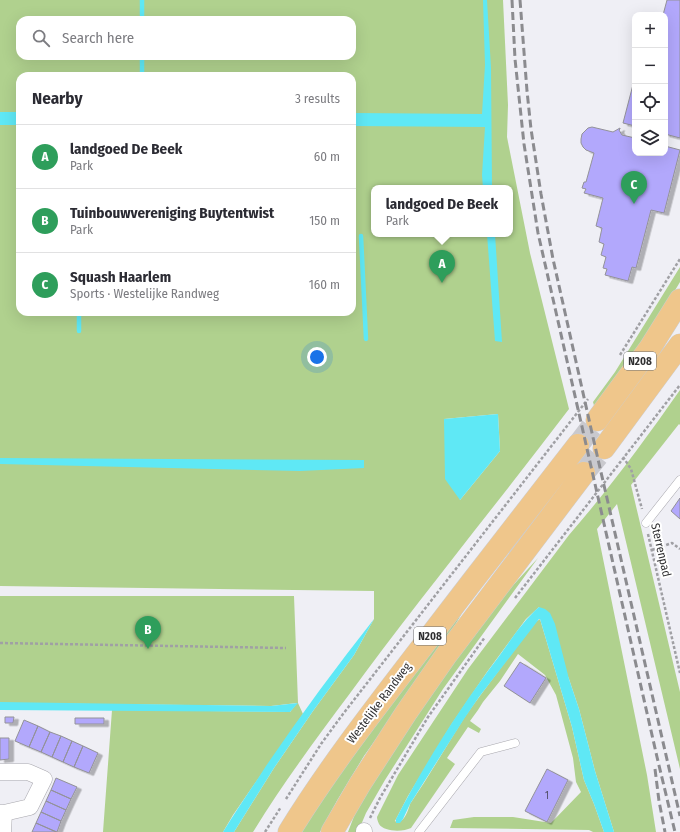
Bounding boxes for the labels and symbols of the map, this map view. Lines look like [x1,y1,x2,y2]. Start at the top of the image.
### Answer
pin: C [621,171,647,204]
pin: A [429,250,455,283]
your location [307,347,327,367]
road number: N208 [624,352,656,370]
street label: Sterrenpad [648,522,674,578]
pin: B [135,616,161,649]
road number: N208 [414,627,446,645]
street label: Westelijke Randweg [344,660,414,746]
house number: 1 [545,790,549,802]

